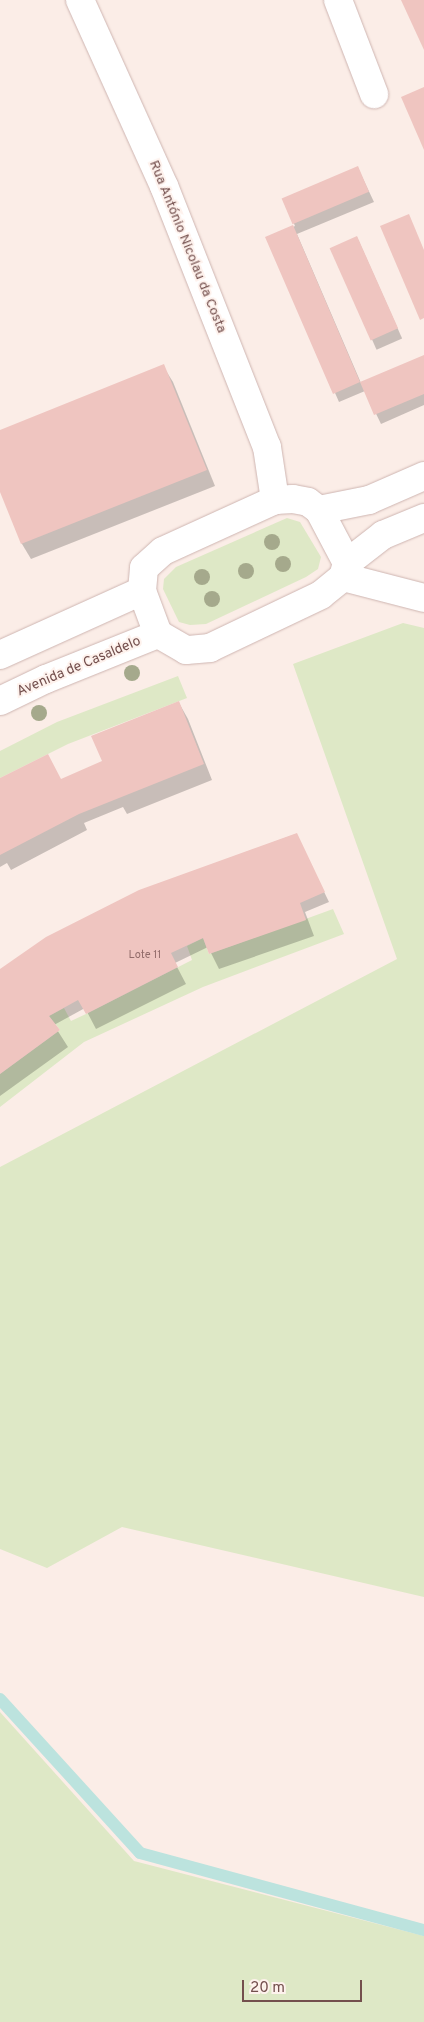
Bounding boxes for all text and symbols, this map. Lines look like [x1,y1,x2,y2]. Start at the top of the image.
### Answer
street label: Rua António Nicolau da Costa [145,158,229,336]
street label: Avenida de Casaldelo [15,633,143,701]
house number: Lote 11 [129,948,161,962]
scale bar [244,1970,364,2002]
text: 20 m [250,1979,285,1998]

